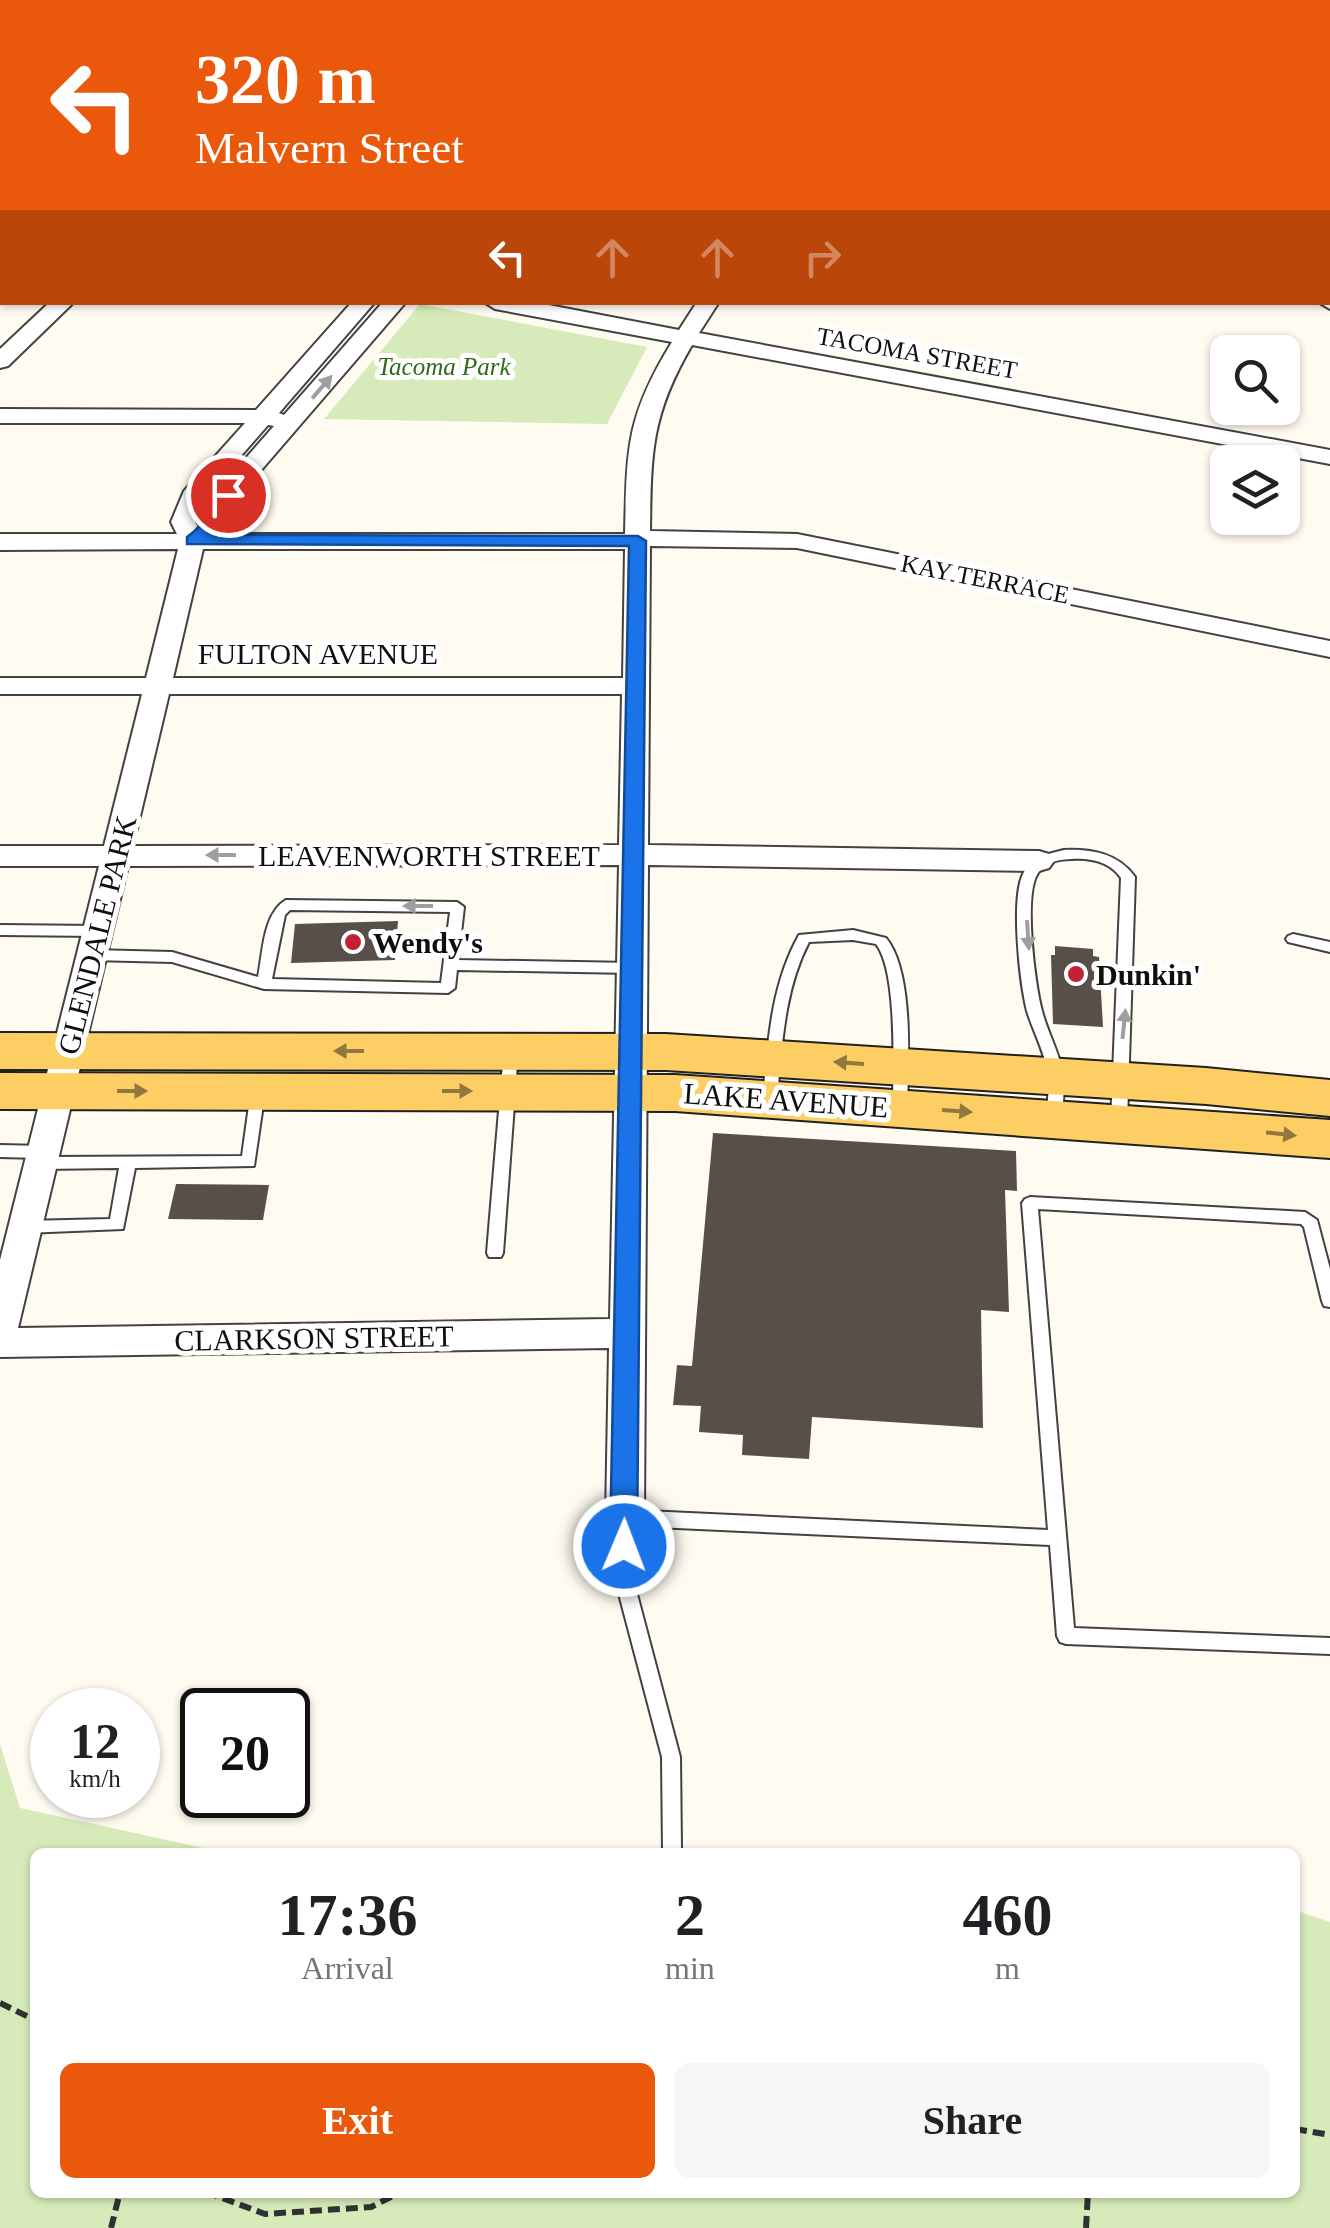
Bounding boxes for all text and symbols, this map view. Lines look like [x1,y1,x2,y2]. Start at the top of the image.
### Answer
icon: left [30,40,160,170]
text: 320 m [195,41,376,118]
text: Malvern Street [195,123,464,173]
icon: left [480,230,535,285]
icon: ahead [585,230,640,285]
icon: ahead [690,230,745,285]
icon: right [795,230,850,285]
street label: TACOMA STREET [815,322,1019,384]
map controls [1210,335,1300,535]
button: search [1210,335,1300,425]
park label: Tacoma Park [377,353,511,380]
one-way arrow [310,375,332,400]
button: layers [1210,445,1300,535]
pin [186,453,271,538]
icon: arrive [201,468,256,523]
street label: KAY TERRACE [899,549,1071,609]
street label: FULTON AVENUE [198,637,438,670]
street label: GLENDALE PARK [51,812,143,1058]
street label: LEAVENWORTH STREET [258,839,600,872]
one-way arrow [205,847,237,863]
one-way arrow [401,898,433,914]
one-way arrow [1020,919,1036,951]
place label: Wendy's [373,926,483,959]
marker: Wendy's [342,931,364,953]
place label: Dunkin' [1096,958,1201,991]
marker: Dunkin' [1065,963,1087,985]
one-way arrow [1116,1008,1132,1040]
one-way arrow [333,1043,365,1059]
one-way arrow [832,1055,864,1071]
street label: LAKE AVENUE [682,1076,890,1124]
one-way arrow [117,1083,149,1099]
one-way arrow [442,1083,474,1099]
one-way arrow [941,1103,973,1119]
one-way arrow [1266,1126,1297,1142]
street label: CLARKSON STREET [174,1319,454,1357]
position arrow [572,1494,676,1598]
speed limit sign: 20 [180,1688,310,1818]
text: 12 [70,1713,120,1769]
text: km/h [69,1765,121,1792]
text: 17:36 [278,1882,418,1948]
text: 2 [675,1882,705,1948]
text: 460 [962,1882,1052,1948]
text: Arrival [301,1950,394,1986]
text: min [665,1950,715,1986]
text: m [995,1950,1020,1986]
button: Exit [60,2063,655,2178]
button: Share [675,2063,1270,2178]

